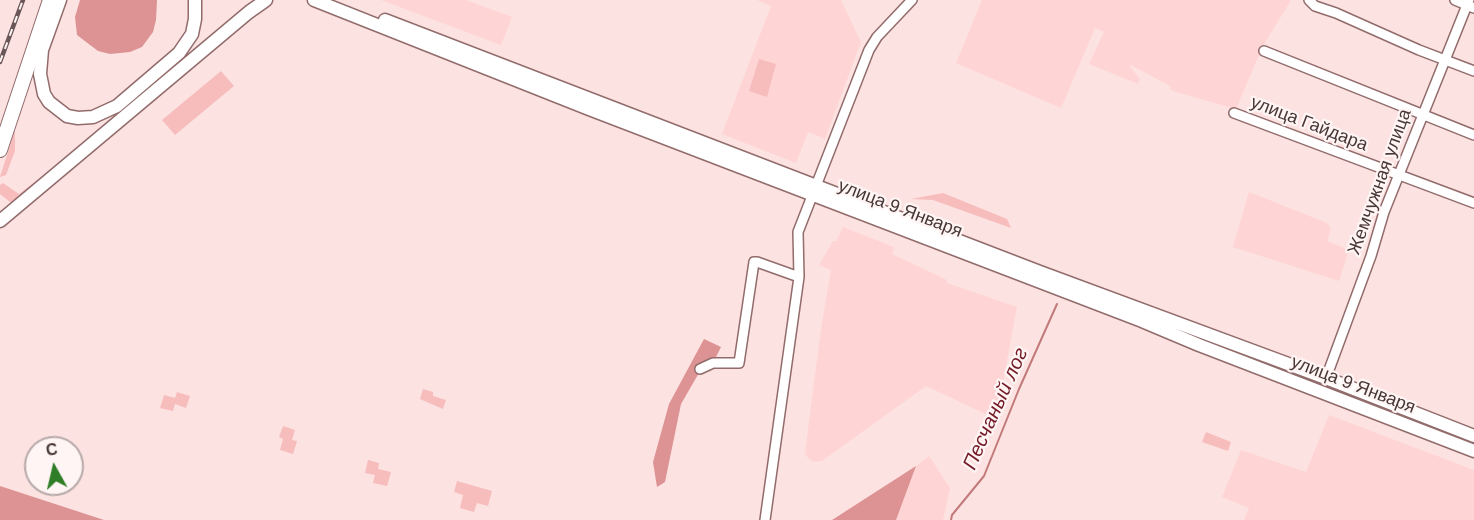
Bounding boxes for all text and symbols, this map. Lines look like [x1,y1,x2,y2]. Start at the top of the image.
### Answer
street label: улица Гайдара [1247,92,1371,156]
street label: Жемчужная улица [1344,106,1416,258]
street label: улица 9 Января [835,175,965,243]
water label: Песчаный лог [958,344,1034,474]
street label: улица 9 Января [1288,351,1418,419]
north arrow [24,436,84,496]
text: С [45,440,59,459]

